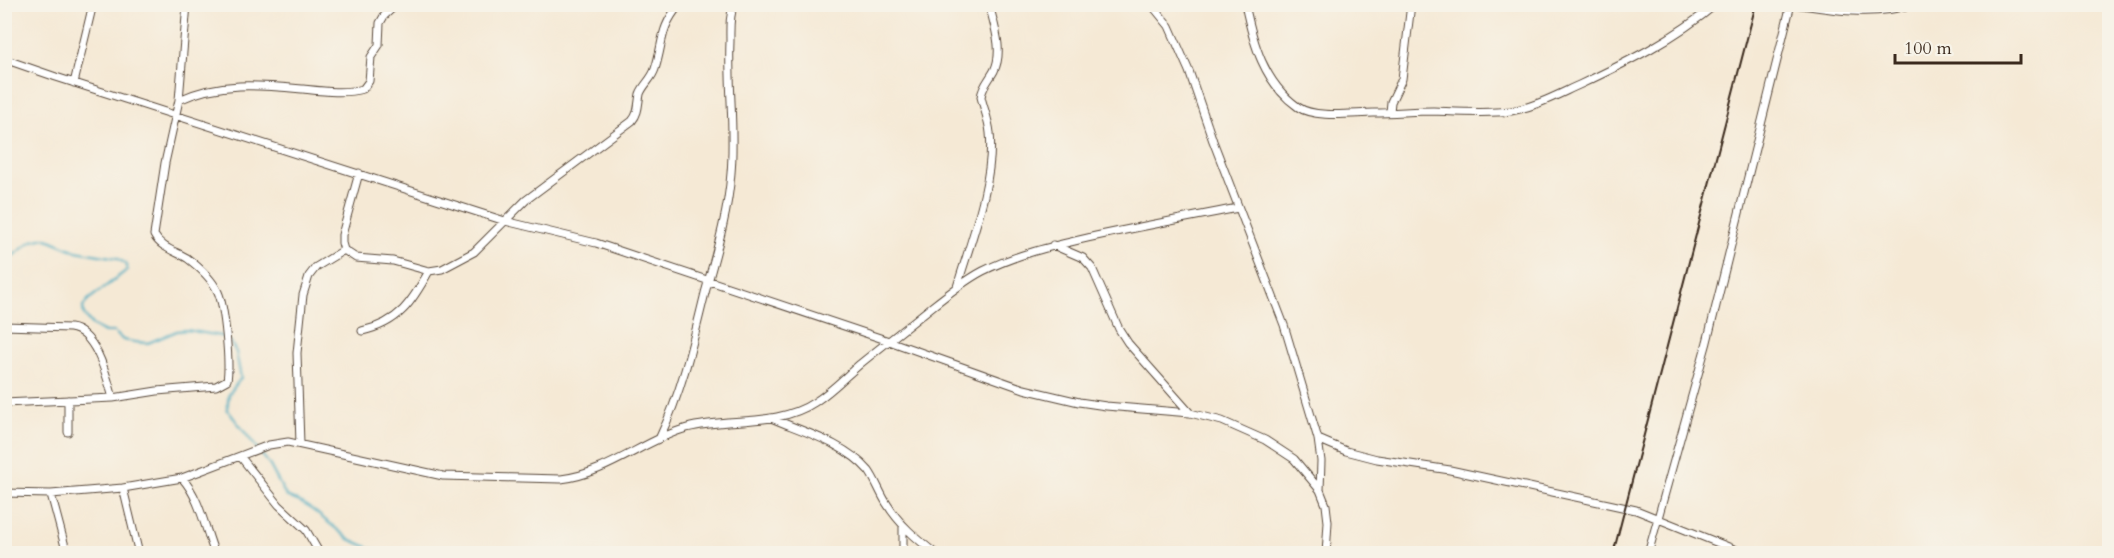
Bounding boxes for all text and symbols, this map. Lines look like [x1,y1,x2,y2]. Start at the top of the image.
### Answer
scale bar [1895,27,2021,65]
text: 100 m [1904,36,1952,61]

